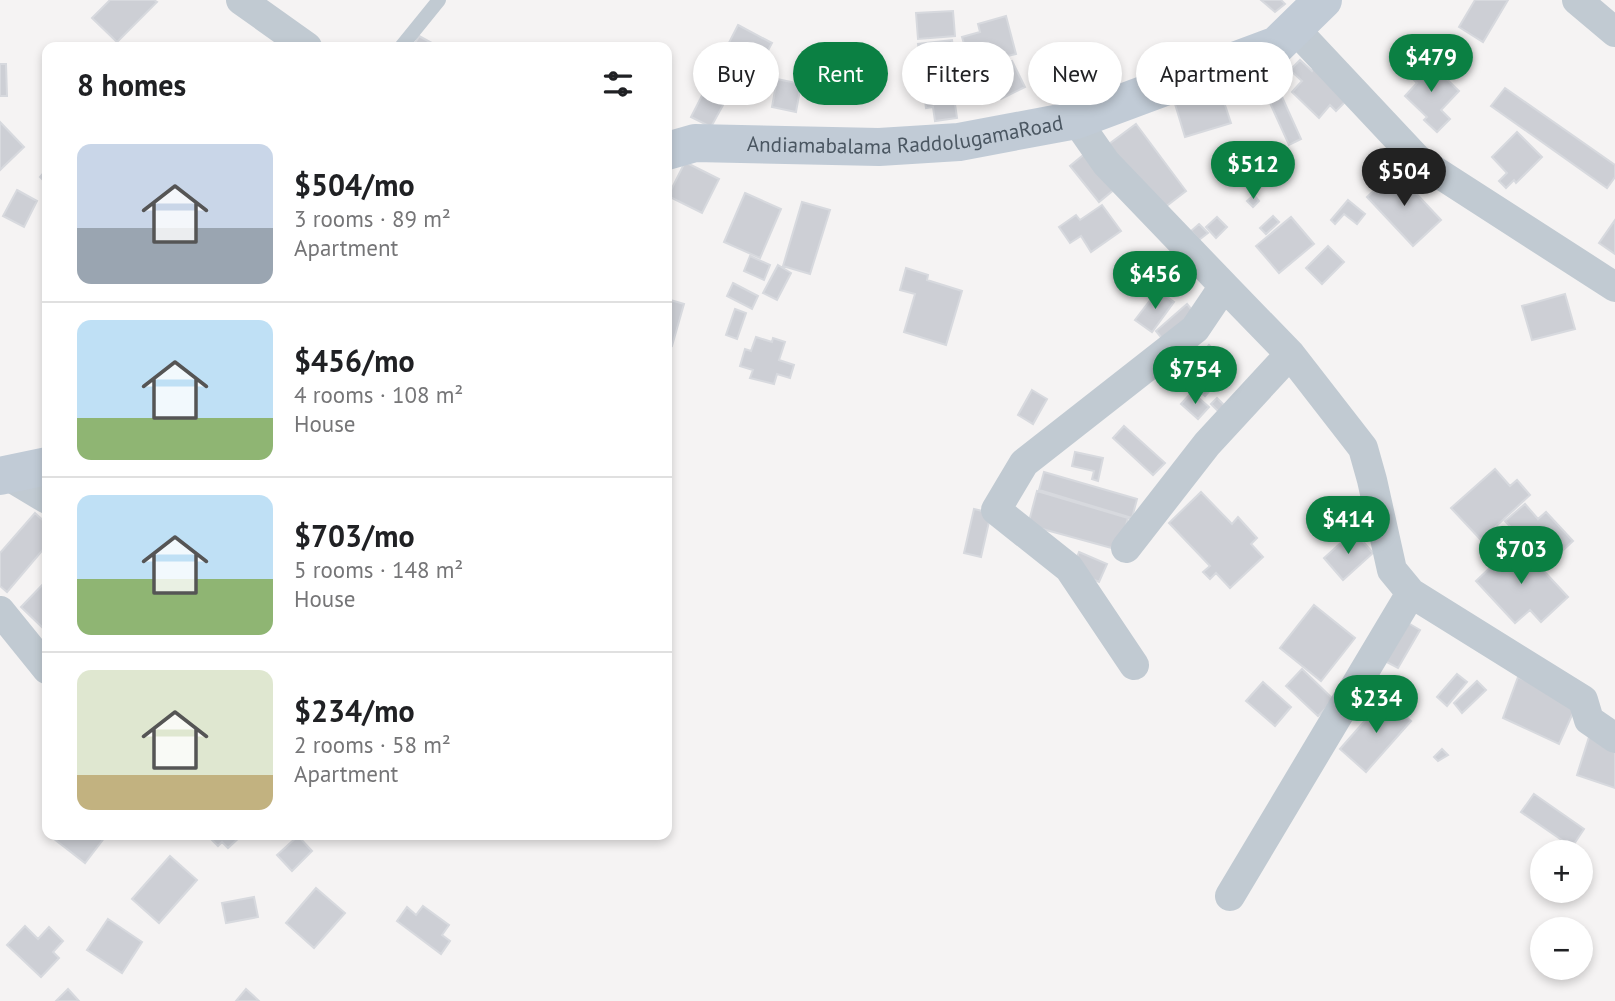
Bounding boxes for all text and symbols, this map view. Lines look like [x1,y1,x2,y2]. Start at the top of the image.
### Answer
pin: $479 [1390,34,1472,94]
chip: Buy [693,42,779,105]
chip: Rent [793,42,888,105]
chip: Filters [902,42,1014,105]
chip: New [1028,42,1122,105]
chip: Apartment [1136,42,1293,105]
text: $479 [1405,42,1457,71]
text: 8 homes [77,65,186,104]
icon: filters [599,65,637,103]
street label: Andiamabalama RaddolugamaRoad [747,109,1065,160]
pin: $512 [1212,142,1294,201]
pin: $504 [1363,148,1445,208]
text: $512 [1227,149,1279,178]
text: $504 [1378,156,1430,185]
text: $504/mo [294,165,415,204]
icon: home [133,172,217,256]
text: 3 rooms · 89 m² [294,204,451,233]
text: Apartment [294,233,398,262]
pin: $456 [1114,252,1196,311]
text: $456 [1129,259,1181,288]
text: $456/mo [294,341,415,380]
pin: $754 [1154,346,1236,406]
icon: home [133,348,217,432]
text: $754 [1169,354,1221,383]
text: 4 rooms · 108 m² [294,380,463,409]
text: House [294,409,356,438]
pin: $414 [1307,496,1389,556]
text: $414 [1322,504,1374,533]
text: $703/mo [294,516,415,555]
icon: home [133,523,217,607]
pin: $703 [1480,526,1562,586]
text: $703 [1495,534,1547,563]
text: 5 rooms · 148 m² [294,555,463,584]
text: House [294,584,356,613]
pin: $234 [1335,676,1417,735]
text: $234 [1350,683,1402,712]
text: $234/mo [294,691,415,730]
icon: home [133,698,217,782]
text: 2 rooms · 58 m² [294,730,451,759]
text: Apartment [294,759,398,788]
map controls [1530,840,1593,980]
button: + [1530,840,1593,903]
button: − [1530,917,1593,980]

